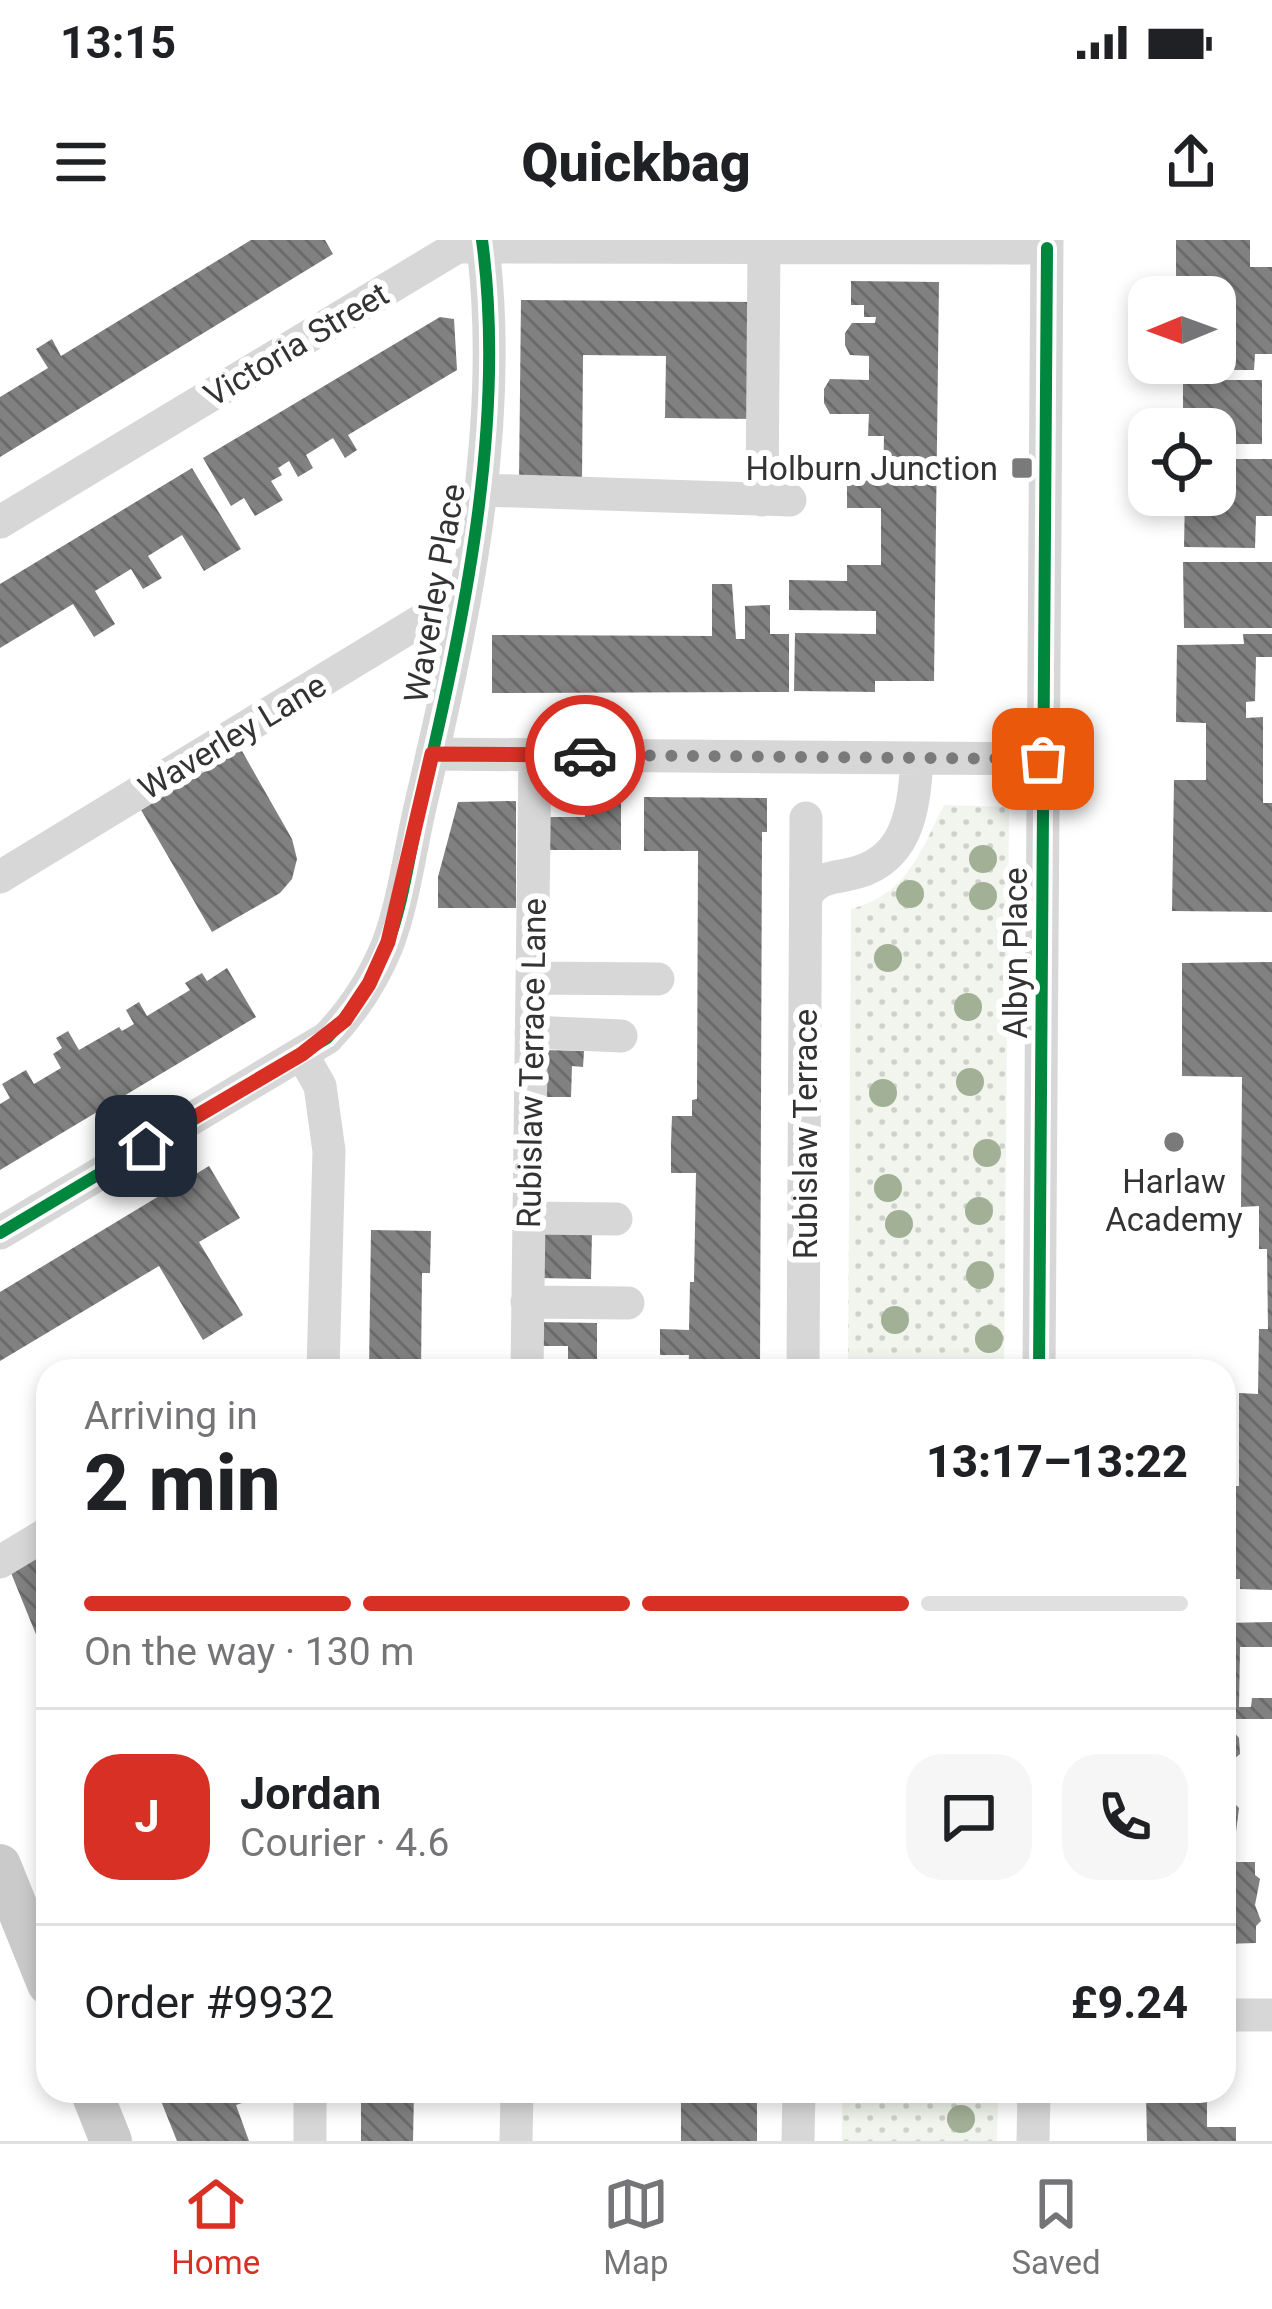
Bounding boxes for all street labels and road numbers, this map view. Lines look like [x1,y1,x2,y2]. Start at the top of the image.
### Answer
street label: Victoria Street [197,274,395,415]
street label: Waverley Place [396,481,473,706]
street label: Waverley Lane [132,665,333,808]
street label: Albyn Place [996,867,1035,1039]
street label: Rubislaw Terrace Lane [509,898,554,1228]
street label: Rubislaw Terrace [786,1009,825,1259]

